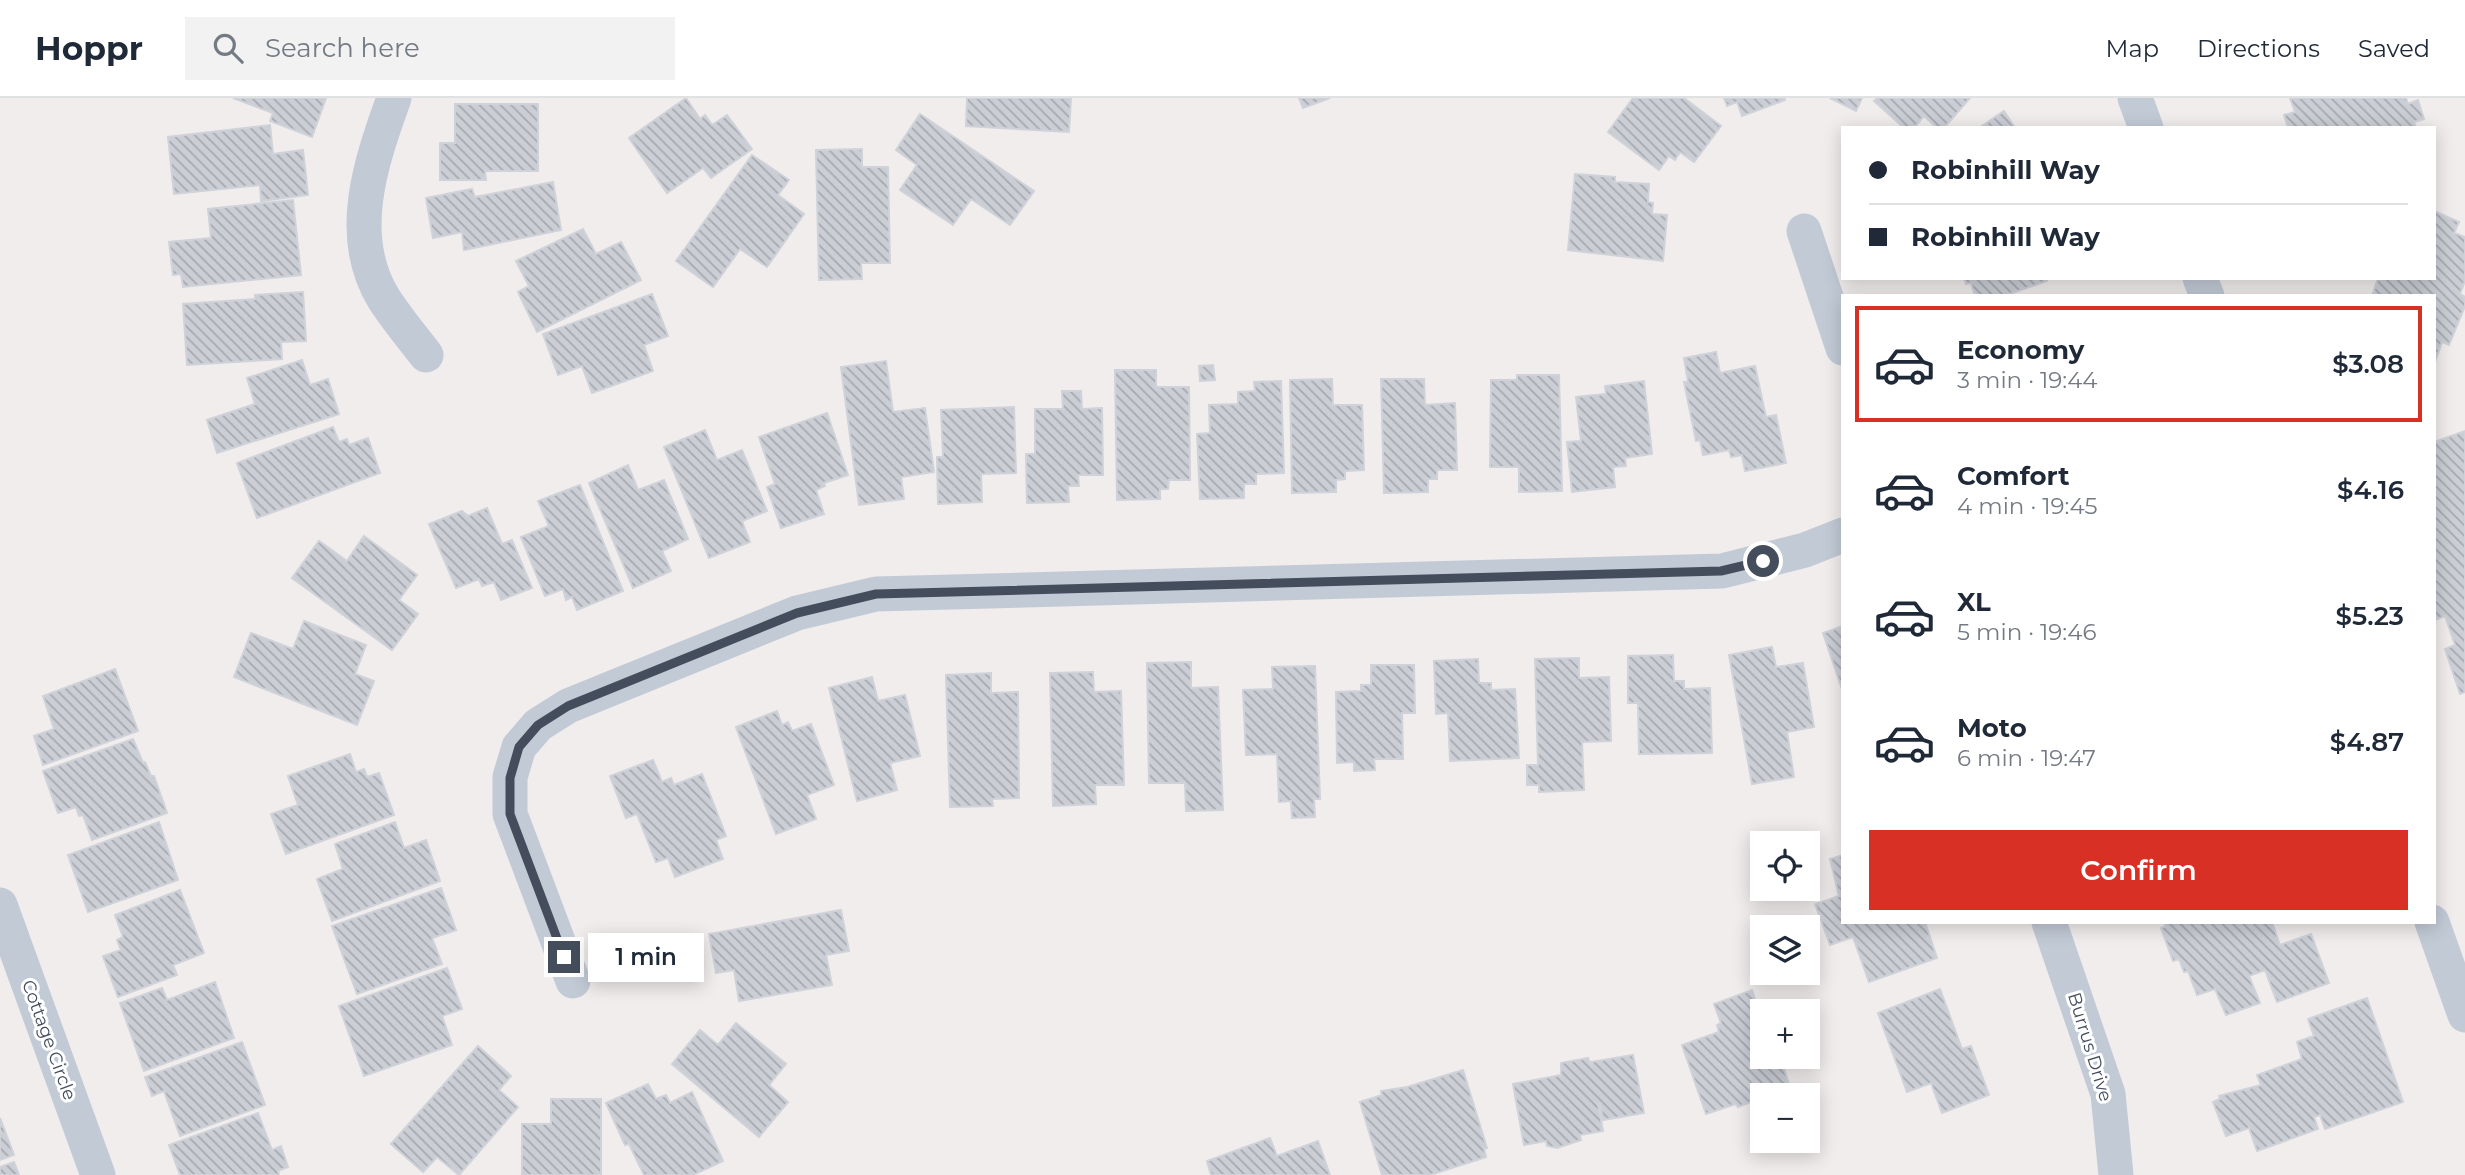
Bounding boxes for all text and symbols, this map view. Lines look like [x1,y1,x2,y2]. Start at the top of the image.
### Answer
search box [185,17,675,80]
text: Hoppr [35,28,143,68]
icon: search [209,29,247,67]
text: Search here [265,32,420,64]
text: Map [2106,34,2159,63]
text: Directions [2197,34,2320,63]
text: Saved [2358,34,2430,63]
text: Robinhill Way [1911,154,2100,186]
text: Robinhill Way [1911,221,2100,253]
icon: car [1873,333,1936,396]
text: Economy [1957,334,2084,366]
text: $3.08 [2332,348,2404,380]
text: 3 min · 19:44 [1957,366,2098,394]
icon: car [1873,459,1936,522]
text: Comfort [1957,460,2069,492]
text: $4.16 [2337,474,2404,506]
text: 4 min · 19:45 [1957,492,2098,520]
route start [1747,545,1779,577]
icon: car [1873,585,1936,648]
text: XL [1957,586,1991,618]
text: $5.23 [2336,600,2404,632]
text: 5 min · 19:46 [1957,618,2096,646]
icon: car [1873,711,1936,774]
text: Moto [1957,712,2027,744]
text: $4.87 [2330,726,2404,758]
text: 6 min · 19:47 [1957,744,2096,772]
button: Confirm [1869,830,2408,910]
map controls [1750,831,1820,1153]
button: locate [1750,831,1820,901]
button: layers [1750,915,1820,985]
callout: 1 min [588,932,704,982]
route end [548,941,580,973]
text: 1 min [615,943,677,971]
street label: Cottage Circle [17,977,81,1103]
street label: Burrus Drive [2063,990,2117,1104]
button: + [1750,999,1820,1069]
button: − [1750,1083,1820,1153]

